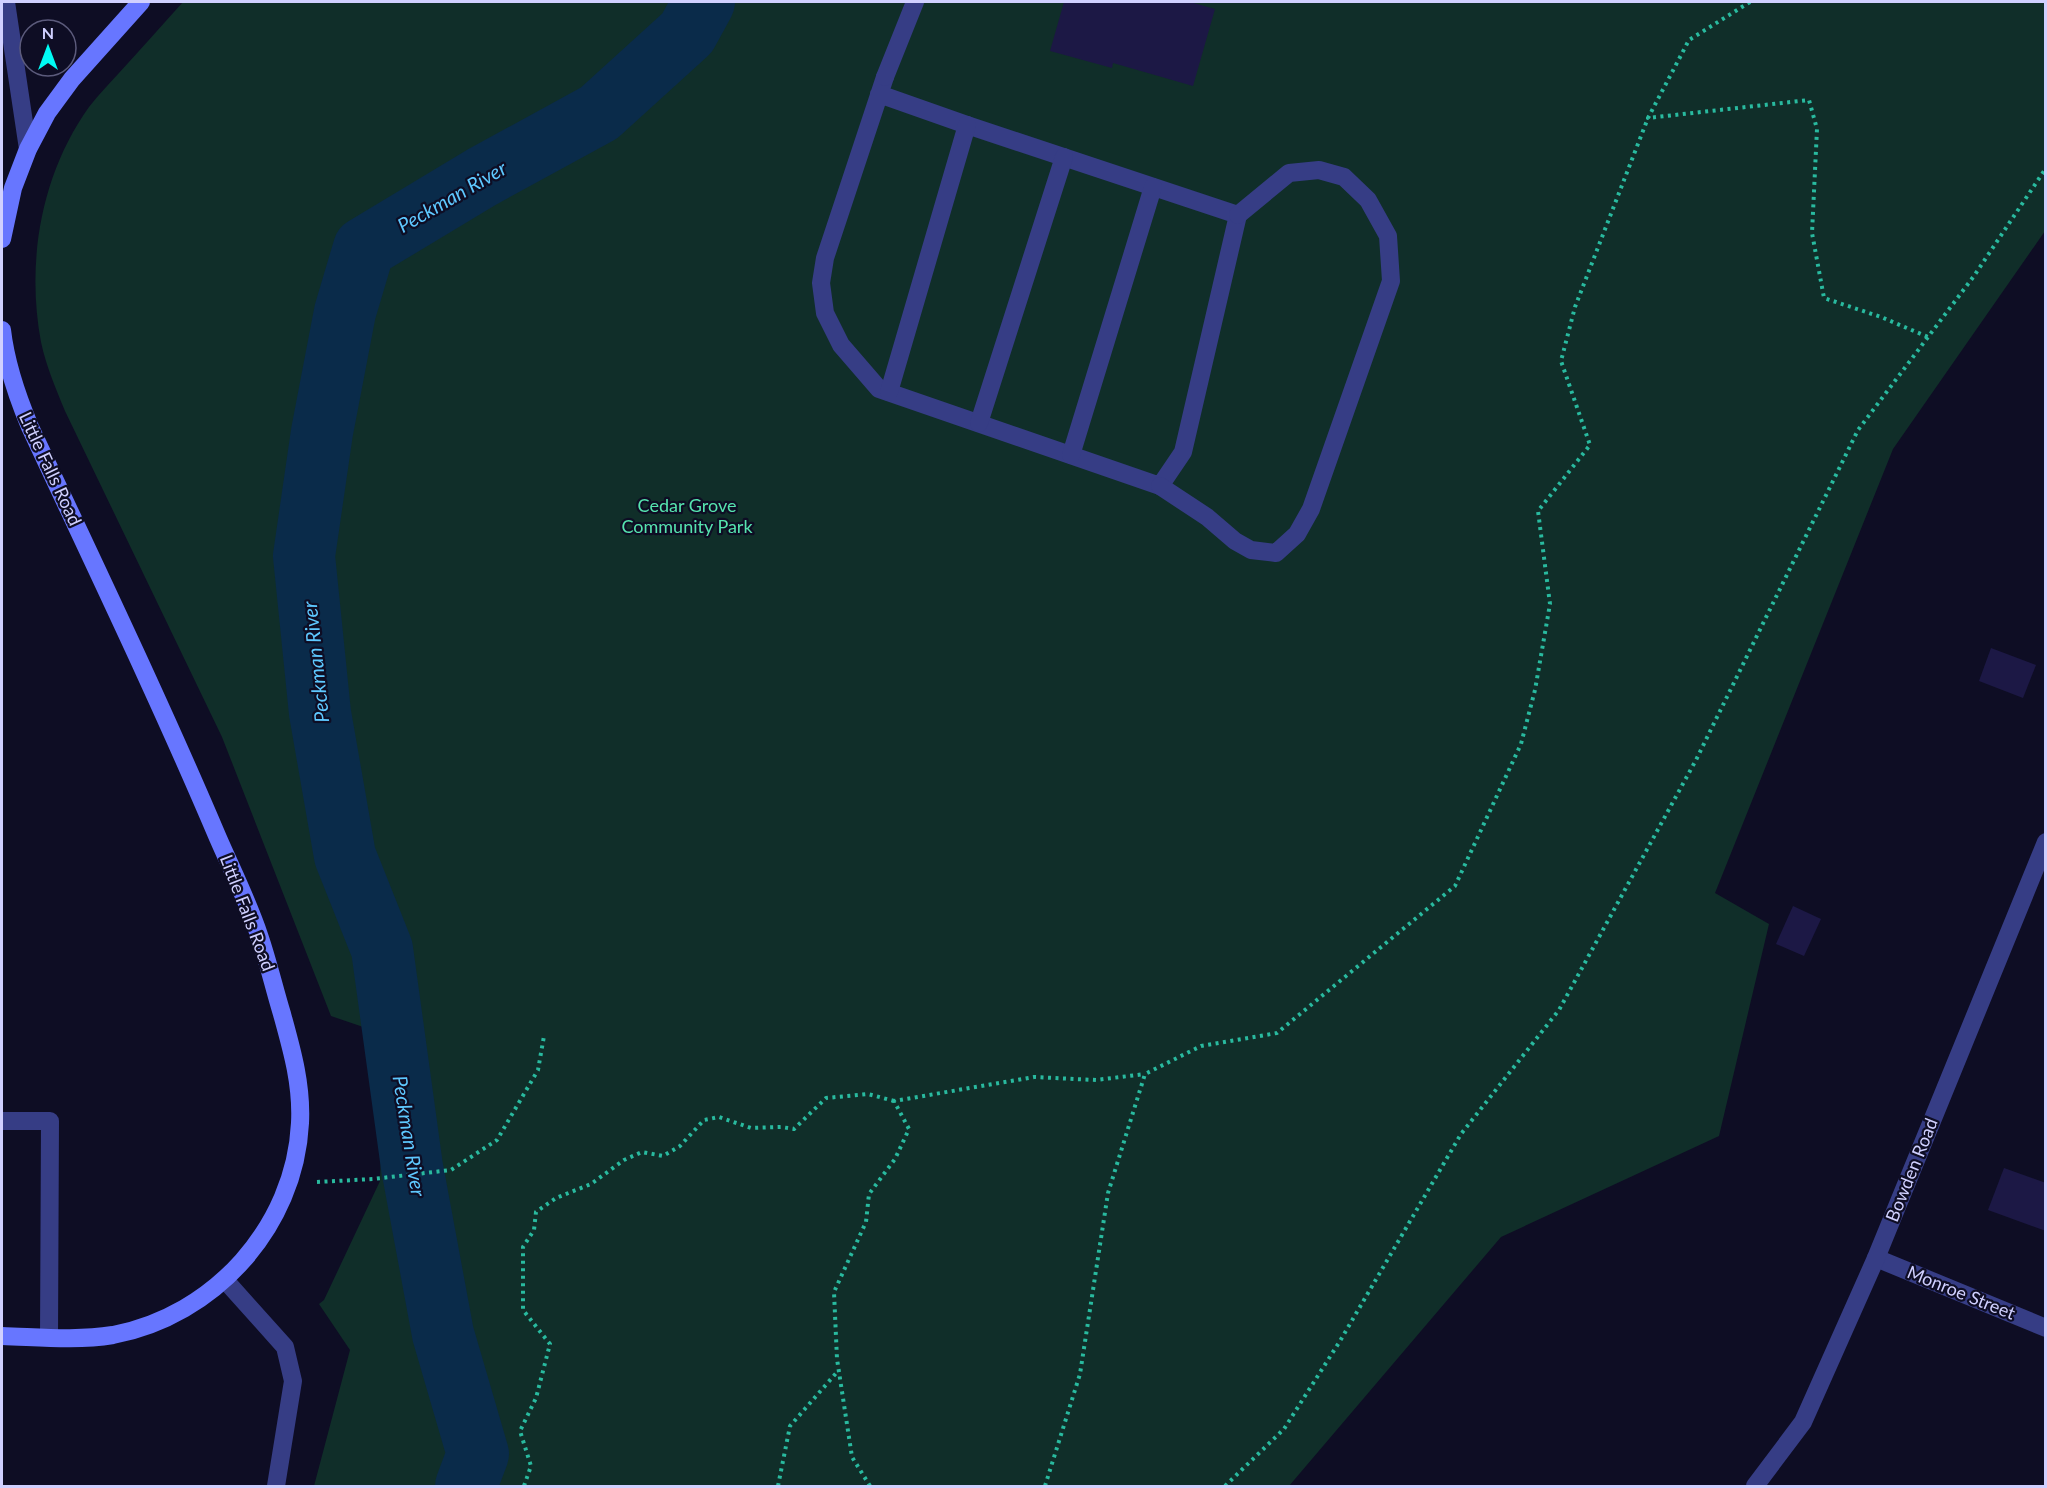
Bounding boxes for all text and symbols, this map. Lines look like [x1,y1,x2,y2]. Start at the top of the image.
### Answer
north arrow [18,18,78,78]
text: N [42,23,54,42]
water label: Peckman River [393,155,511,237]
street label: Little Falls Road [15,408,87,529]
park label: Cedar Grove Community Park [621,494,753,537]
water label: Peckman River [297,599,333,724]
street label: Little Falls Road [216,851,280,974]
water label: Peckman River [389,1074,432,1199]
street label: Bowden Road [1880,1115,1942,1225]
street label: Monroe Street [1904,1260,2019,1324]

